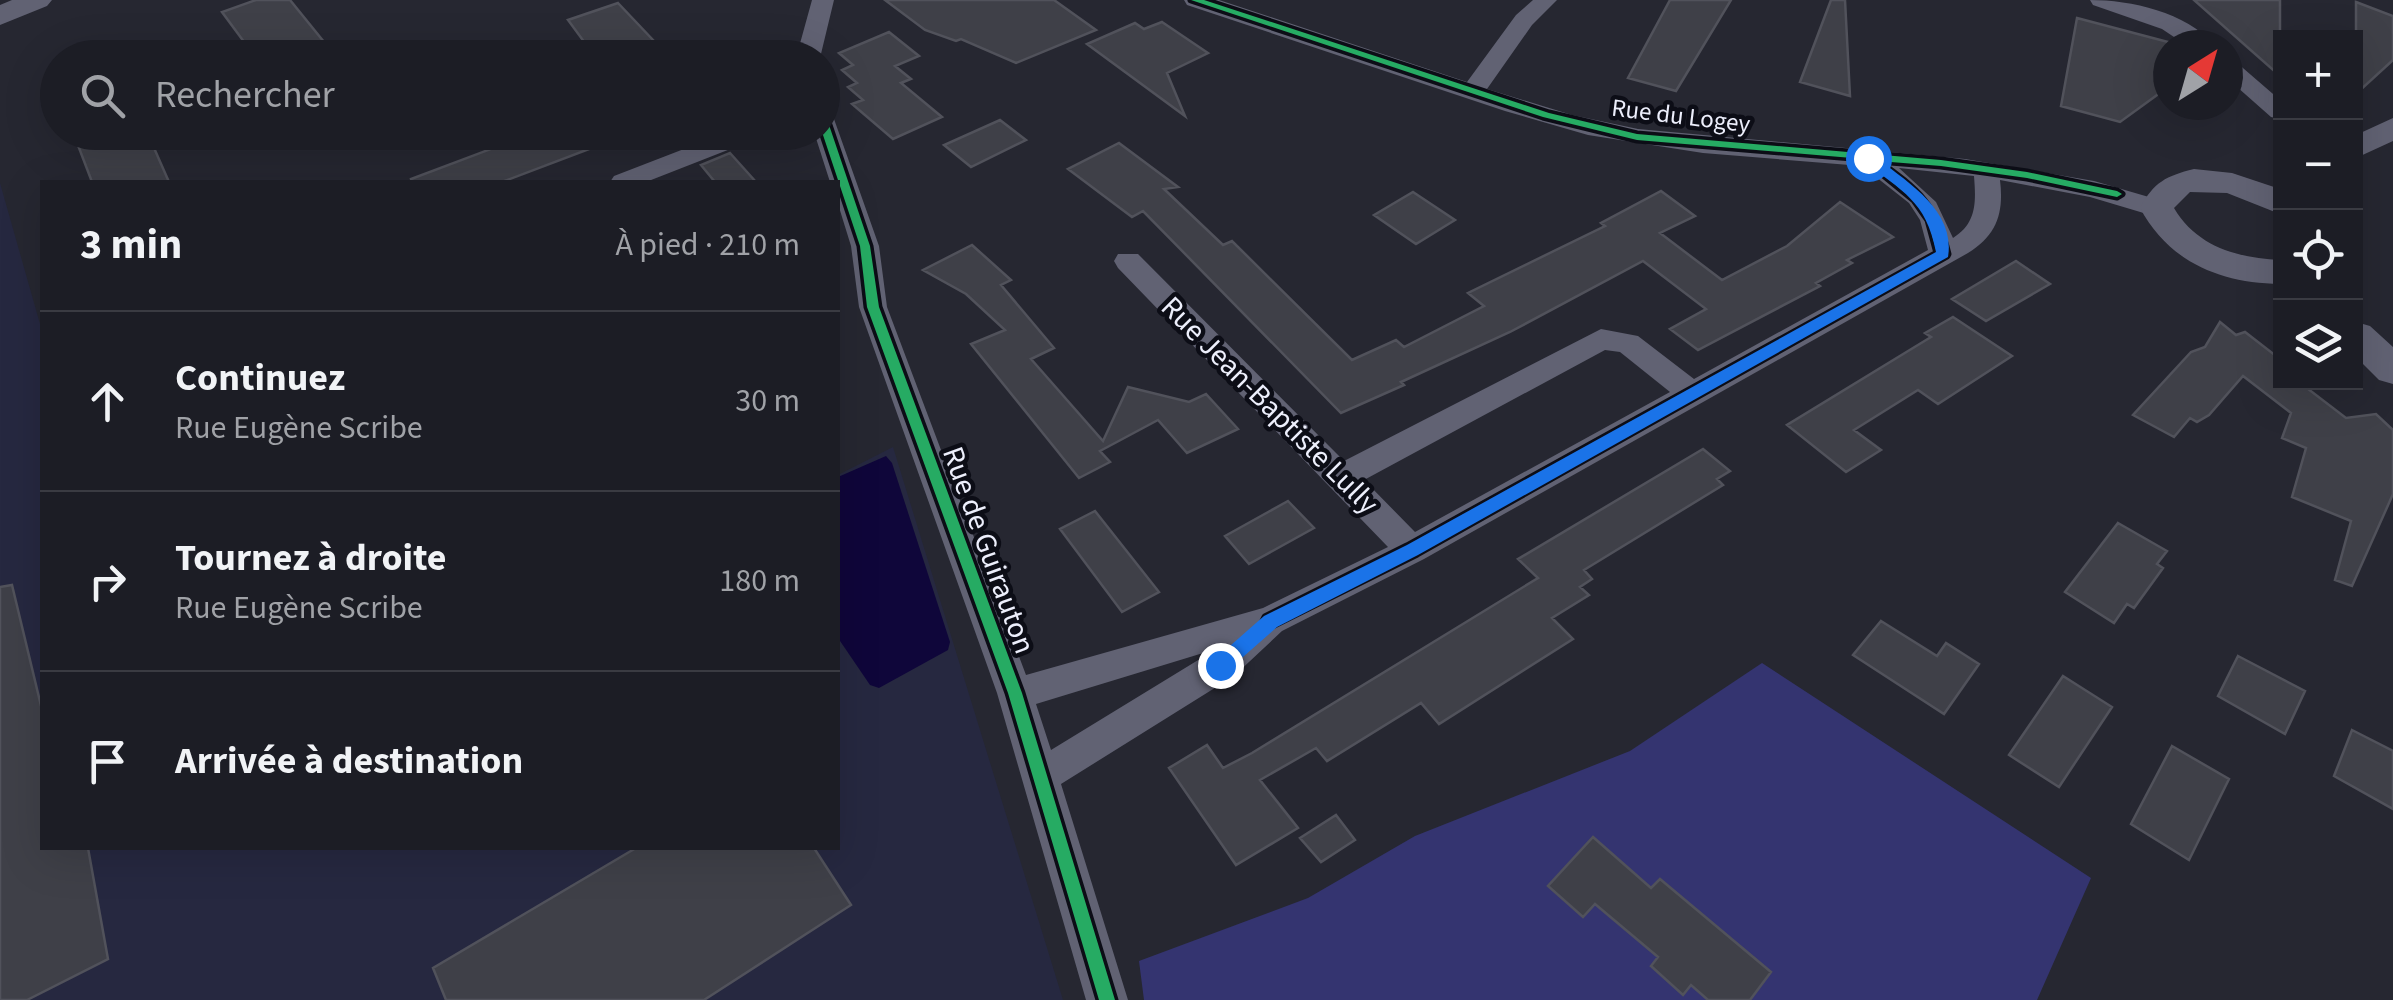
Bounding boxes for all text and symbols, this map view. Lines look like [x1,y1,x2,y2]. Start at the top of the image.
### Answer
north arrow [2153,30,2243,120]
map controls [2273,30,2363,390]
button: + [2273,30,2363,120]
search box [40,40,840,150]
icon: search [75,68,130,123]
text: Rechercher [155,68,335,122]
street label: Rue du Logey [1609,90,1753,142]
button: − [2273,120,2363,210]
route start [1846,136,1892,182]
button: locate [2273,210,2363,300]
text: 3 min [80,215,182,275]
text: À pied · 210 m [616,222,800,268]
street label: Rue Jean-Baptiste Lully [1151,287,1388,524]
button: layers [2273,300,2363,390]
text: Continuez [175,351,345,405]
icon: ahead [80,374,135,429]
text: 30 m [735,378,800,424]
text: Rue Eugène Scribe [175,405,423,451]
street label: Rue de Guirauton [931,441,1046,660]
text: Tournez à droite [175,531,447,585]
icon: right [80,554,135,609]
text: 180 m [719,558,800,604]
text: Rue Eugène Scribe [175,585,423,631]
route end [1198,643,1244,689]
icon: arrive [80,734,135,789]
text: Arrivée à destination [175,734,523,788]

